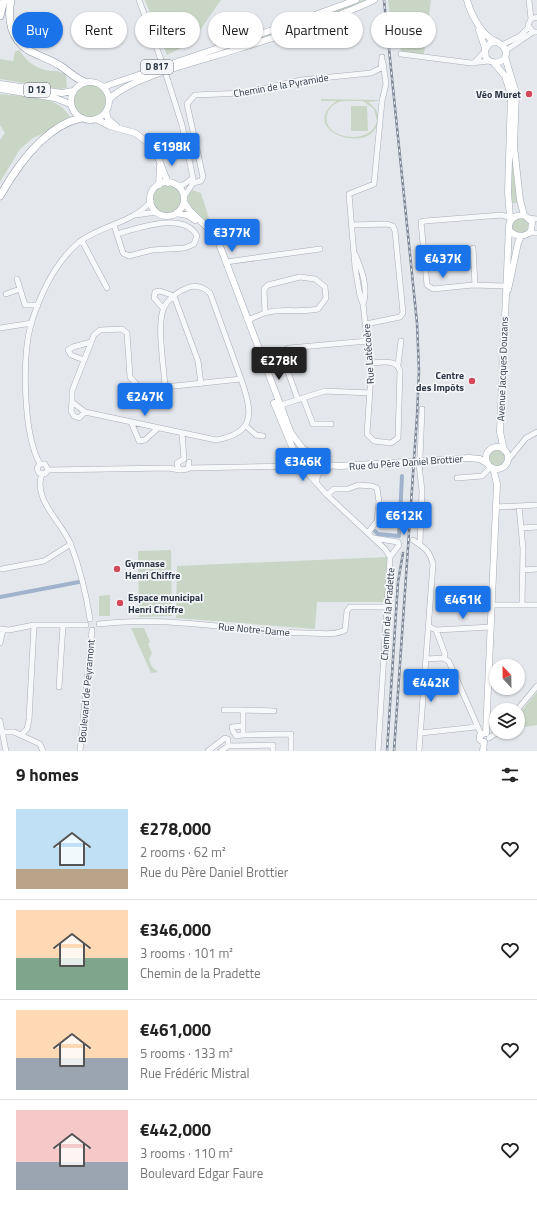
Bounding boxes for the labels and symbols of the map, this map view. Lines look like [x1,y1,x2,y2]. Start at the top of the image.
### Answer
road number: D 817 [141,60,173,74]
street label: Chemin de la Pyramide [232,70,330,101]
road number: D 12 [24,83,50,97]
place label: Véo Muret [476,87,521,102]
marker: Véo Muret [524,89,534,99]
pin: €198K [144,133,200,167]
pin: €377K [204,219,260,253]
pin: €437K [415,245,471,279]
street label: Avenue Jacques Douzans [493,316,512,422]
street label: Rue Latécoère [359,323,378,384]
pin: €278K [251,347,307,381]
place label: Centre des Impôts [416,368,464,395]
marker: Centre des Impôts [467,376,477,386]
pin: €247K [117,383,173,417]
pin: €346K [275,448,331,482]
street label: Rue du Père Daniel Brottier [349,451,464,474]
pin: €612K [376,502,432,536]
place label: Gymnase Henri Chiffre [125,556,180,583]
marker: Gymnase Henri Chiffre [112,564,122,574]
street label: Chemin de la Pradette [377,567,398,661]
pin: €461K [435,586,491,620]
place label: Espace municipal Henri Chiffre [128,590,203,617]
marker: Espace municipal Henri Chiffre [115,598,125,608]
street label: Rue Notre-Dame [218,619,290,640]
street label: Boulevard de Peyramont [75,638,99,743]
north arrow [489,659,525,695]
pin: €442K [403,669,459,703]

